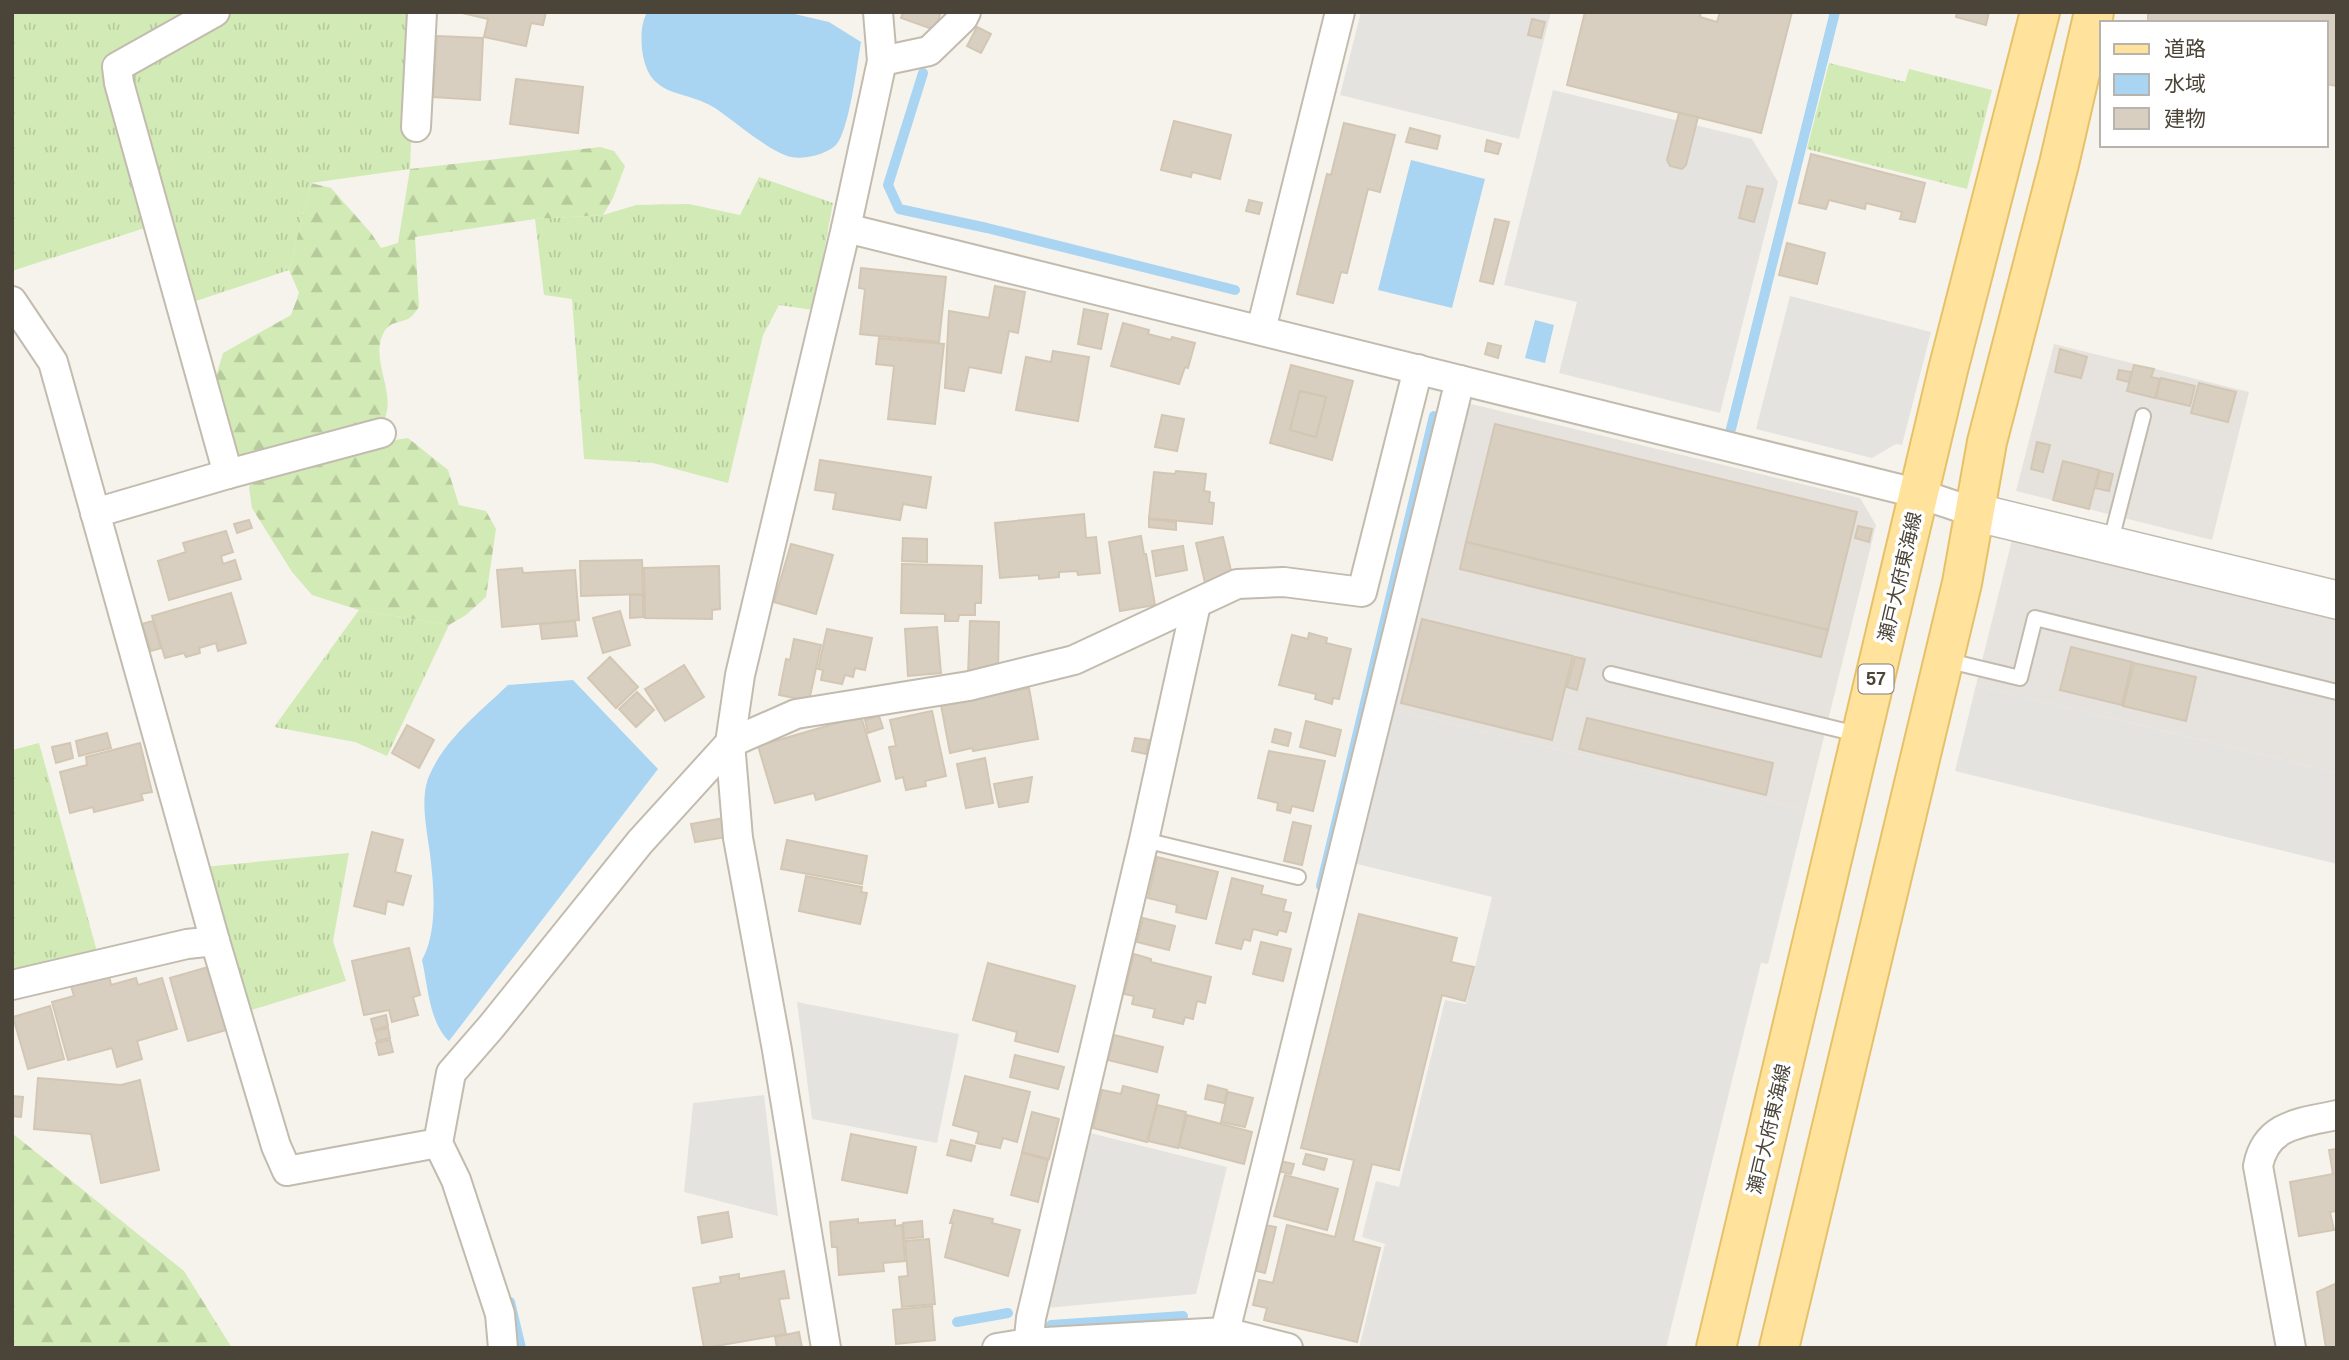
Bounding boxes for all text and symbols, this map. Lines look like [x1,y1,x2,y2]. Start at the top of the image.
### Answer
legend [2100,21,2328,147]
text: 道路 [2164,37,2206,60]
text: 水域 [2164,72,2206,95]
text: 建物 [2164,107,2206,130]
street label: 瀬戸大府東海線 [1875,510,1925,644]
road number: 57 [1858,664,1894,694]
street label: 瀬戸大府東海線 [1744,1062,1794,1196]

